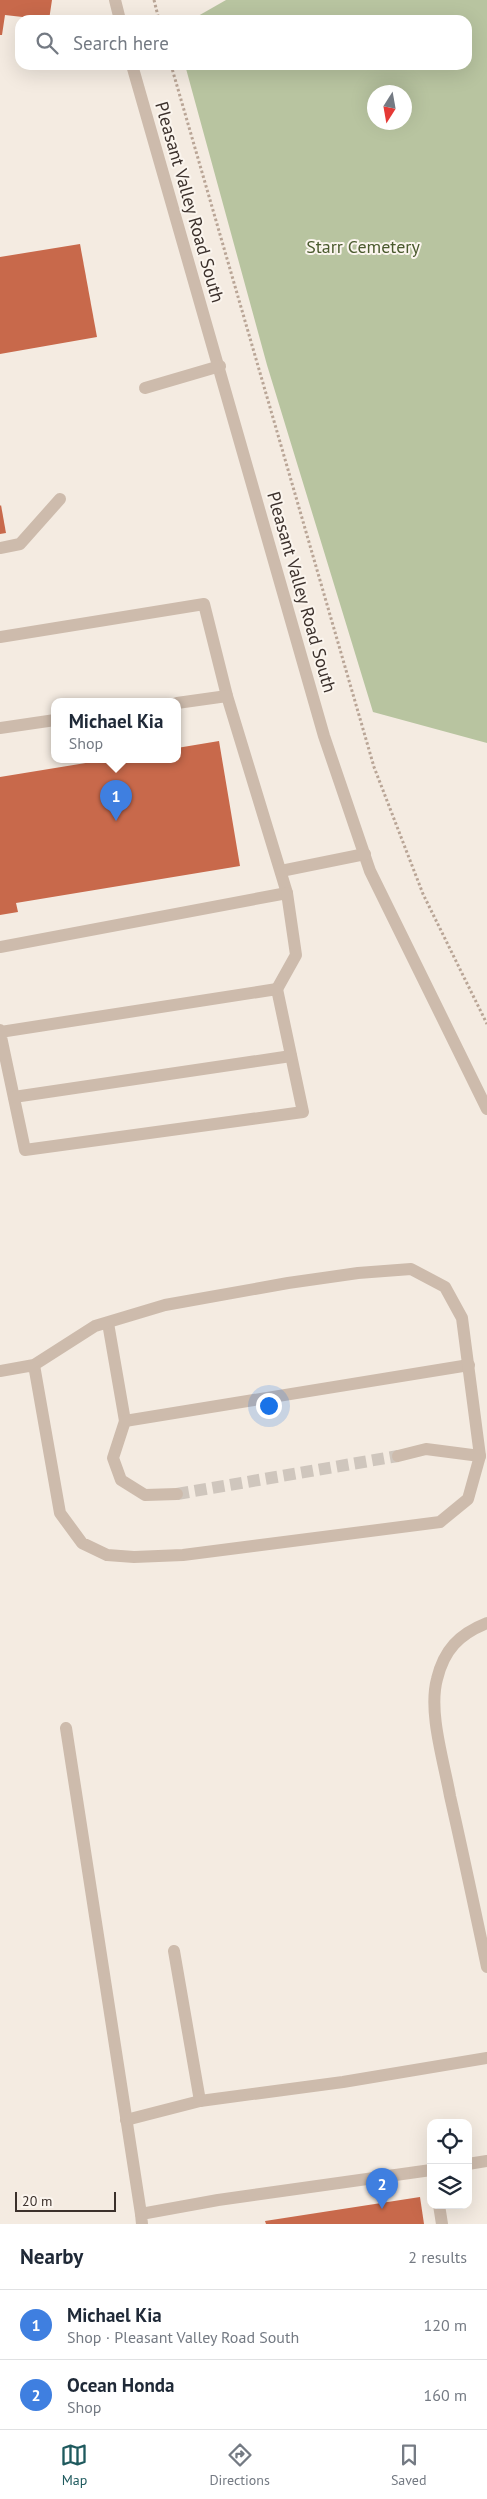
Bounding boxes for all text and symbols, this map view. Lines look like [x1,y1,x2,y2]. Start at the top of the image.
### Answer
search box [15,15,472,70]
icon: search [33,29,61,57]
text: Search here [73,31,169,55]
north arrow [367,85,412,130]
street label: Pleasant Valley Road South [150,99,230,305]
park label: Starr Cemetery [306,235,420,258]
street label: Pleasant Valley Road South [262,489,342,695]
popup [51,698,181,763]
text: Michael Kia [69,709,163,733]
text: Shop [69,733,103,753]
pin: 1 [100,780,132,821]
your location [256,1393,282,1419]
map controls [427,2119,472,2209]
button: locate [427,2119,472,2164]
button: layers [427,2164,472,2209]
pin: 2 [366,2168,398,2209]
scale bar [15,2189,116,2212]
text: 20 m [22,2192,52,2210]
text: Nearby [20,2243,83,2270]
text: 2 results [408,2247,467,2267]
text: Michael Kia [67,2303,162,2327]
text: 1 [31,2315,41,2335]
text: 120 m [424,2315,467,2335]
text: Shop · Pleasant Valley Road South [67,2327,299,2347]
text: Ocean Honda [67,2373,174,2397]
text: 2 [31,2385,41,2405]
text: 160 m [424,2385,467,2405]
text: Shop [67,2397,101,2417]
tab: Map [60,2441,88,2489]
tab: Directions [209,2441,270,2489]
tab: Saved [391,2441,427,2489]

